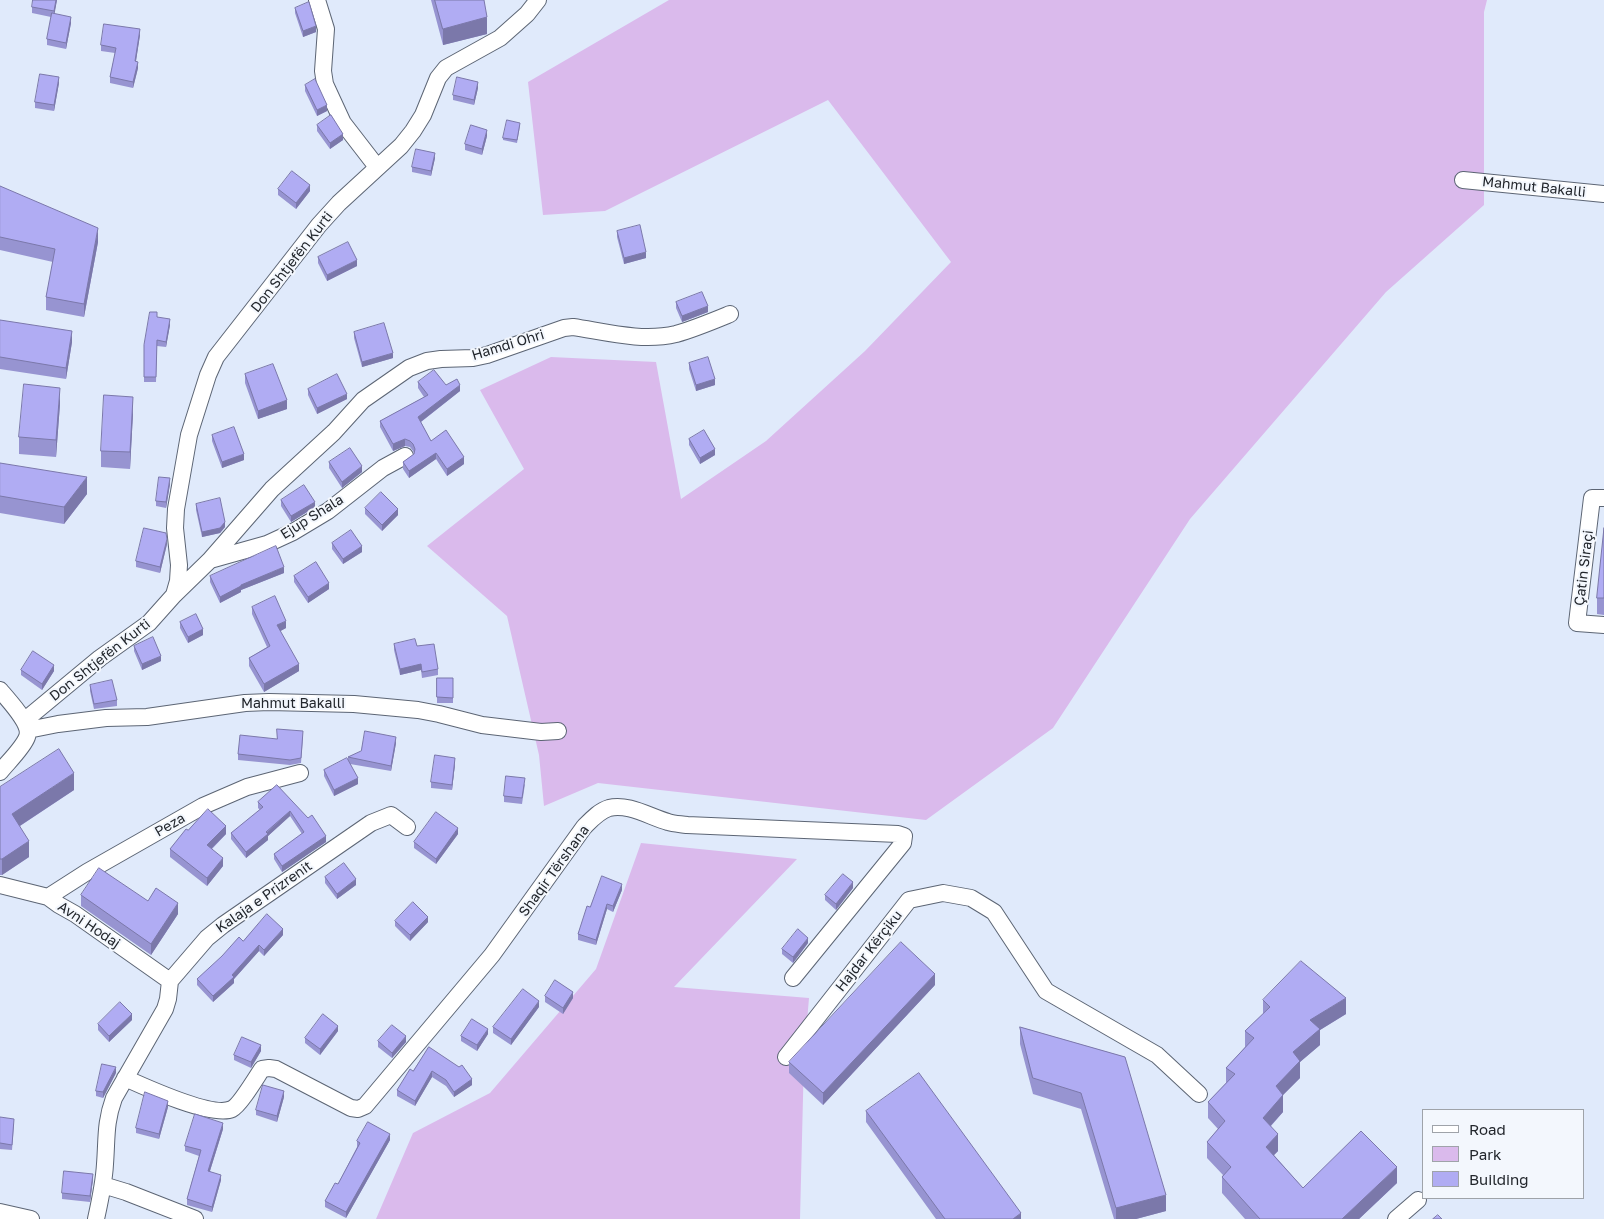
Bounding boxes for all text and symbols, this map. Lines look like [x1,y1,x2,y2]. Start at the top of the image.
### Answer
street label: Mahmut Bakalli [1481,173,1587,201]
street label: Don Shtjefën Kurti [247,208,337,316]
street label: Hamdi Ohri [470,326,546,364]
street label: Ejup Shala [278,491,346,543]
street label: Çatin Siraçi [1571,529,1597,607]
street label: Don Shtjefën Kurti [46,615,154,705]
street label: Mahmut Bakalli [241,696,345,712]
street label: Peza [152,810,188,840]
street label: Shaqir Tërshana [515,822,593,920]
street label: Kalaja e Prizrenit [213,858,315,936]
street label: Avni Hodaj [55,898,123,952]
street label: Hajdar Kërçiku [832,907,906,995]
legend [1422,1109,1584,1199]
text: Road [1469,1120,1506,1138]
text: Park [1469,1145,1501,1163]
text: Building [1469,1170,1529,1188]

